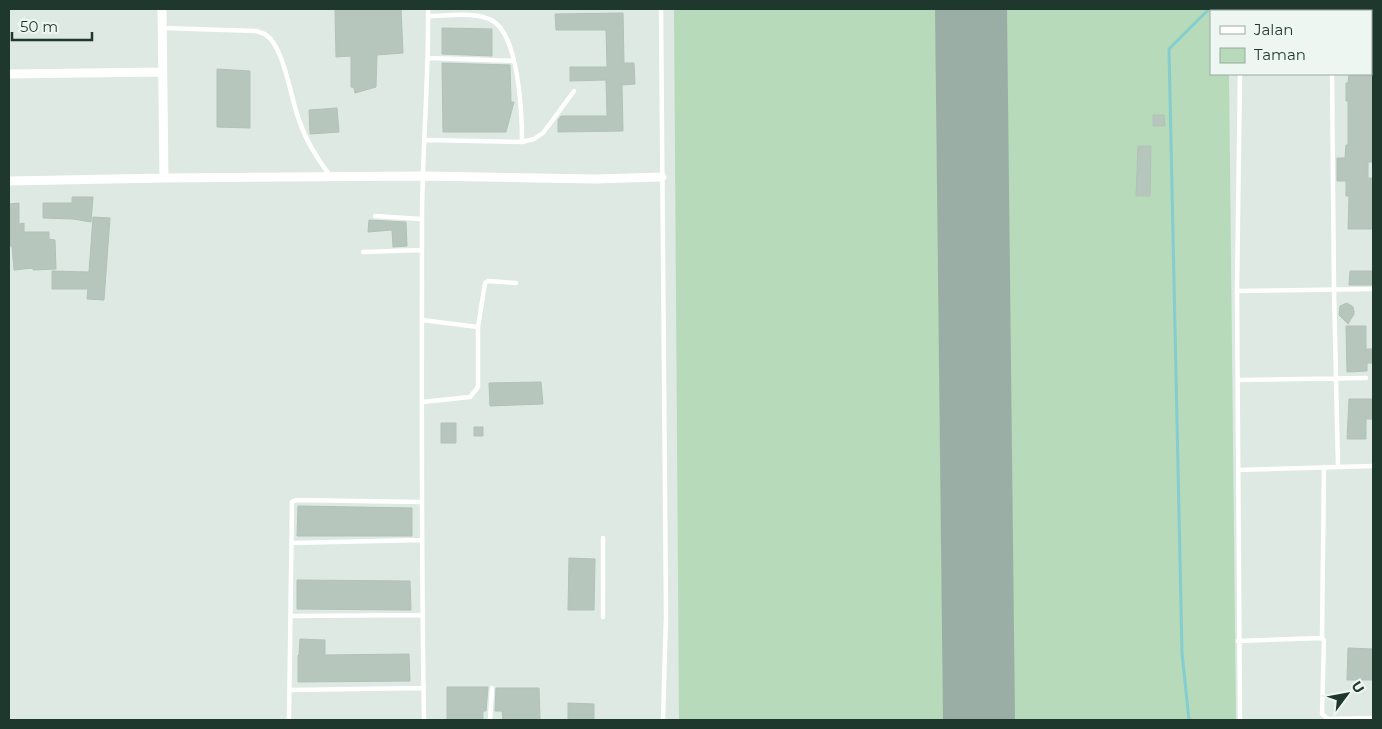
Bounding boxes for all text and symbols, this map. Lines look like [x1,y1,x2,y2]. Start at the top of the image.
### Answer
scale bar [12,10,92,42]
legend [1210,10,1372,75]
text: 50 m [20,17,58,36]
text: Jalan [1253,20,1293,39]
text: Taman [1254,45,1306,64]
north arrow [1322,669,1372,719]
text: U [1347,678,1369,697]

